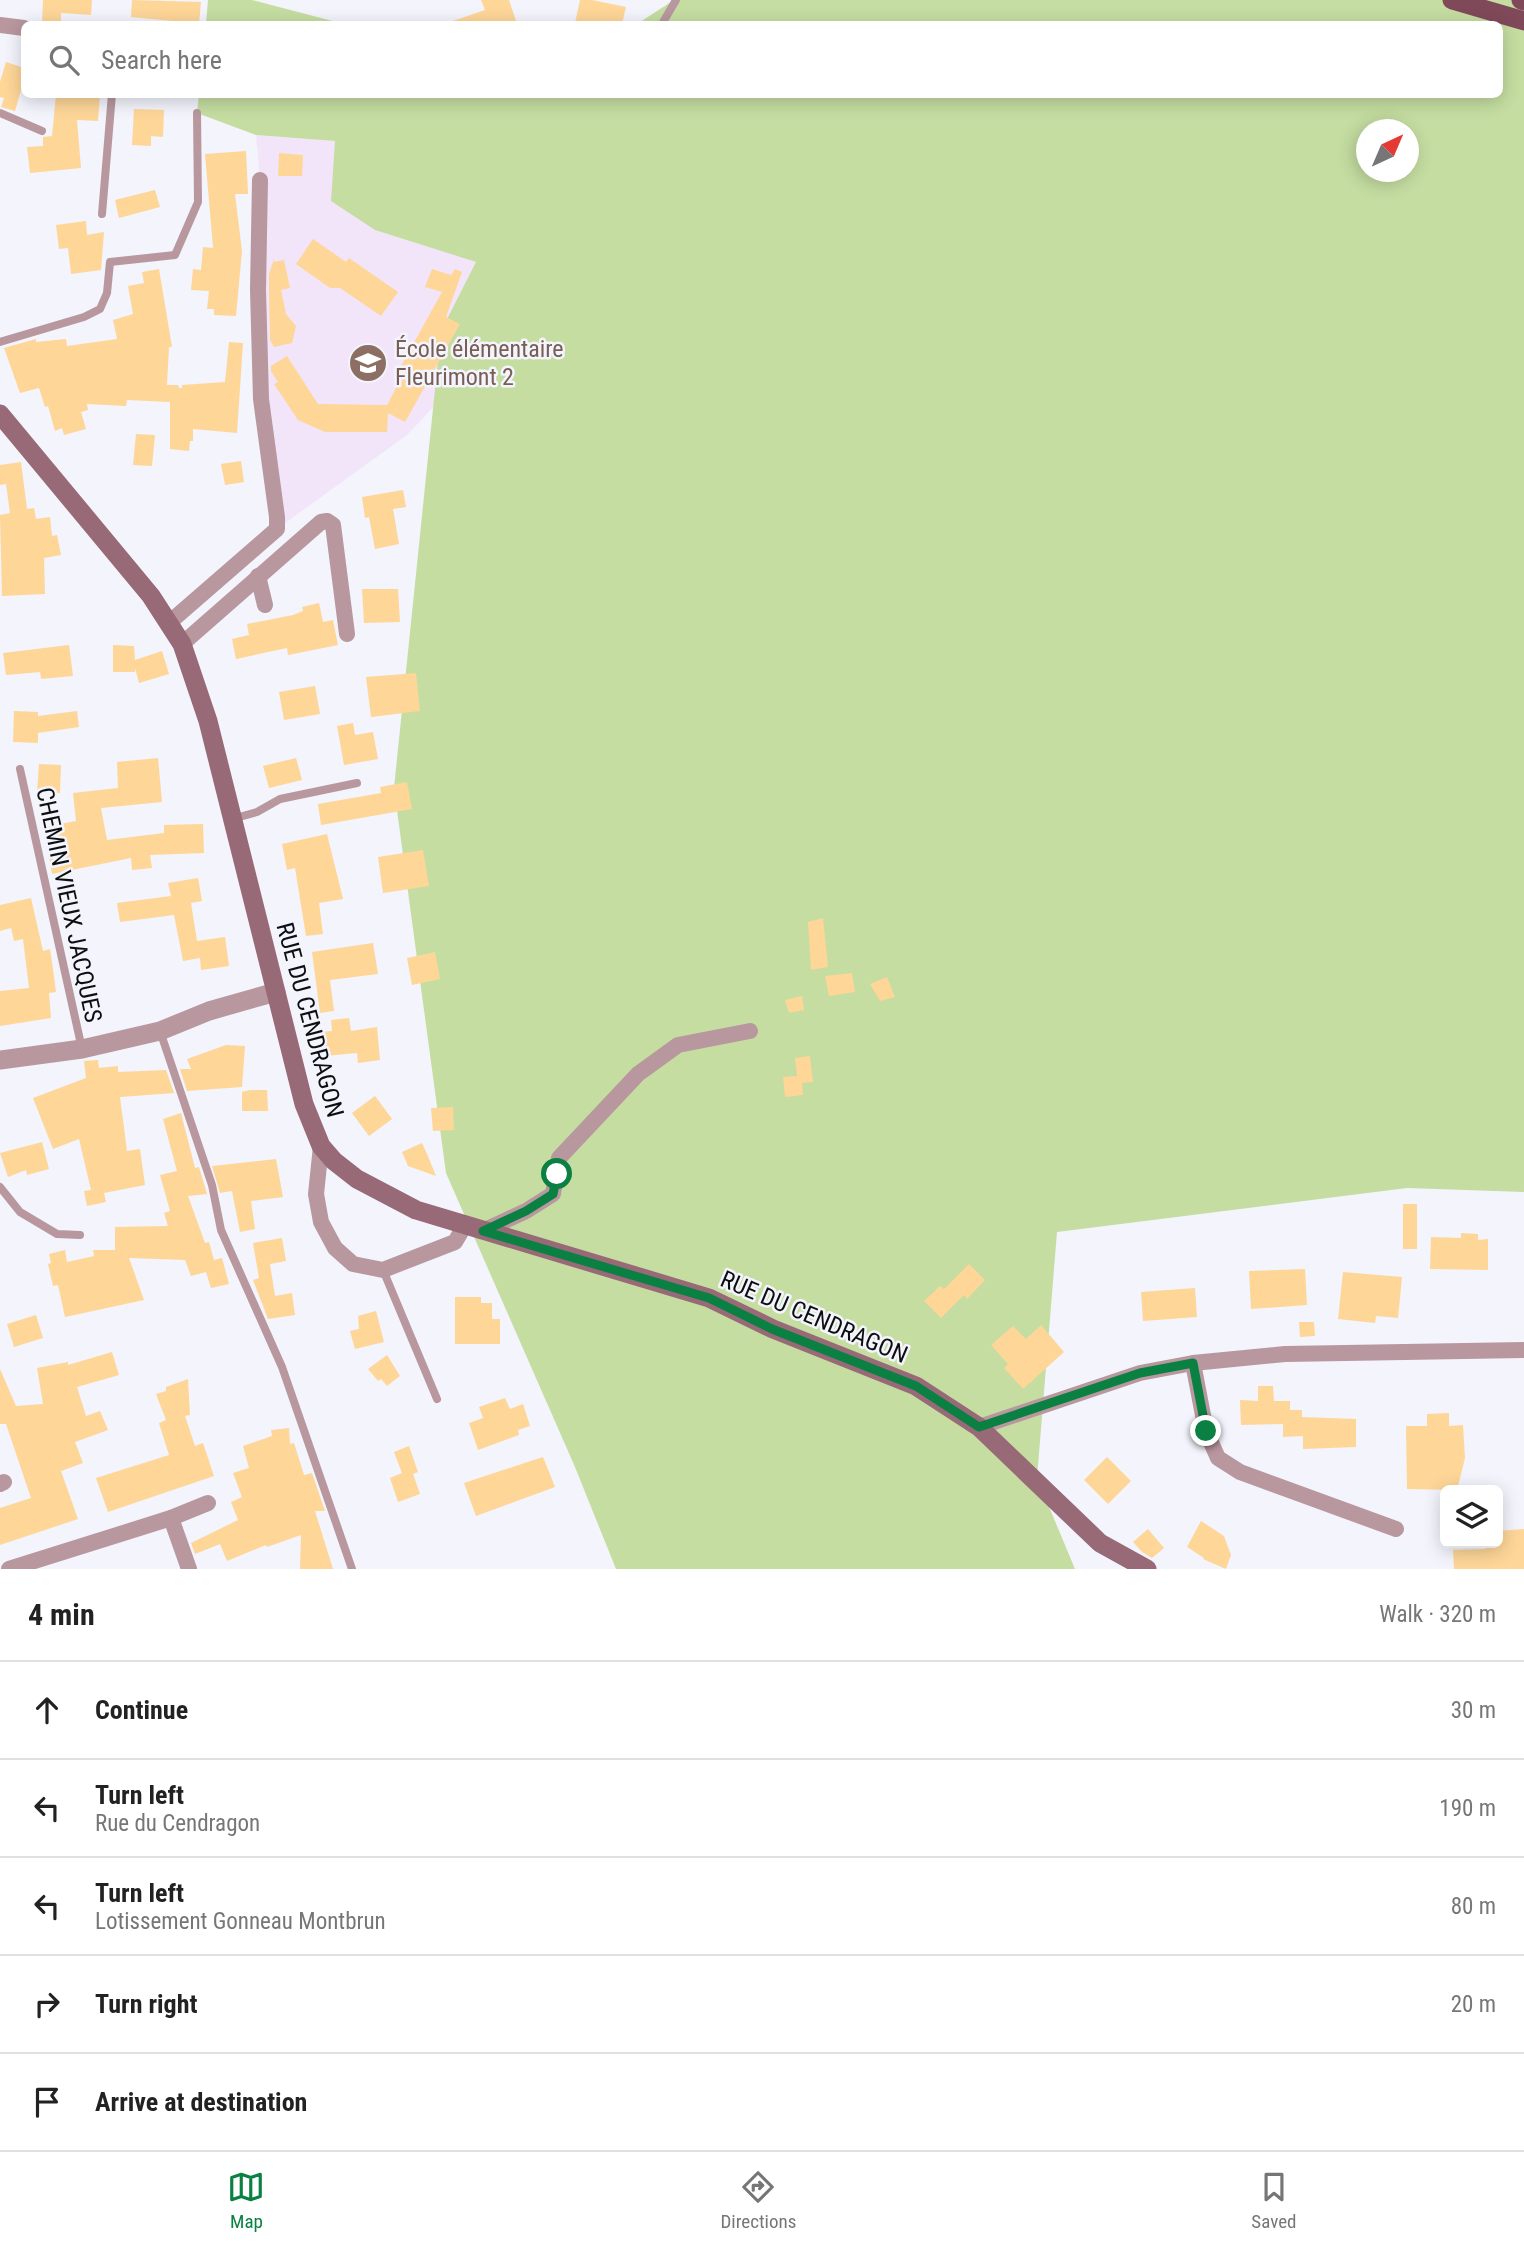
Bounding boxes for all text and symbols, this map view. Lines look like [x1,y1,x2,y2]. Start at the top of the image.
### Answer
search box [21,21,1503,98]
icon: search [45,41,83,79]
text: Search here [101,45,222,75]
north arrow [1356,119,1419,182]
place label: École élémentaire Fleurimont 2 [395,335,564,391]
school or university icon: École élémentaire Fleurimont 2 [347,342,389,384]
street label: CHEMIN VIEUX JACQUES [30,785,108,1025]
street label: RUE DU CENDRAGON [271,920,349,1120]
route start [541,1158,572,1189]
street label: RUE DU CENDRAGON [716,1265,912,1369]
route end [1190,1415,1221,1446]
map controls [1440,1485,1503,1548]
button: layers [1440,1485,1503,1548]
text: 4 min [28,1597,95,1632]
text: Walk · 320 m [1379,1601,1496,1628]
icon: ahead [28,1691,66,1729]
text: Continue [95,1695,188,1725]
text: 30 m [1451,1697,1496,1724]
text: Turn left [95,1780,184,1810]
icon: left [28,1789,66,1827]
text: 190 m [1439,1795,1496,1822]
text: Rue du Cendragon [95,1810,260,1837]
text: Turn left [95,1878,184,1908]
icon: left [28,1887,66,1925]
text: 80 m [1451,1893,1496,1920]
text: Lotissement Gonneau Montbrun [95,1908,386,1935]
icon: right [28,1985,66,2023]
text: Turn right [95,1989,197,2019]
text: 20 m [1451,1991,1496,2018]
icon: arrive [28,2083,66,2121]
text: Arrive at destination [95,2087,307,2117]
tab: Map [227,2168,265,2233]
tab: Directions [720,2168,796,2233]
tab: Saved [1251,2168,1297,2233]

